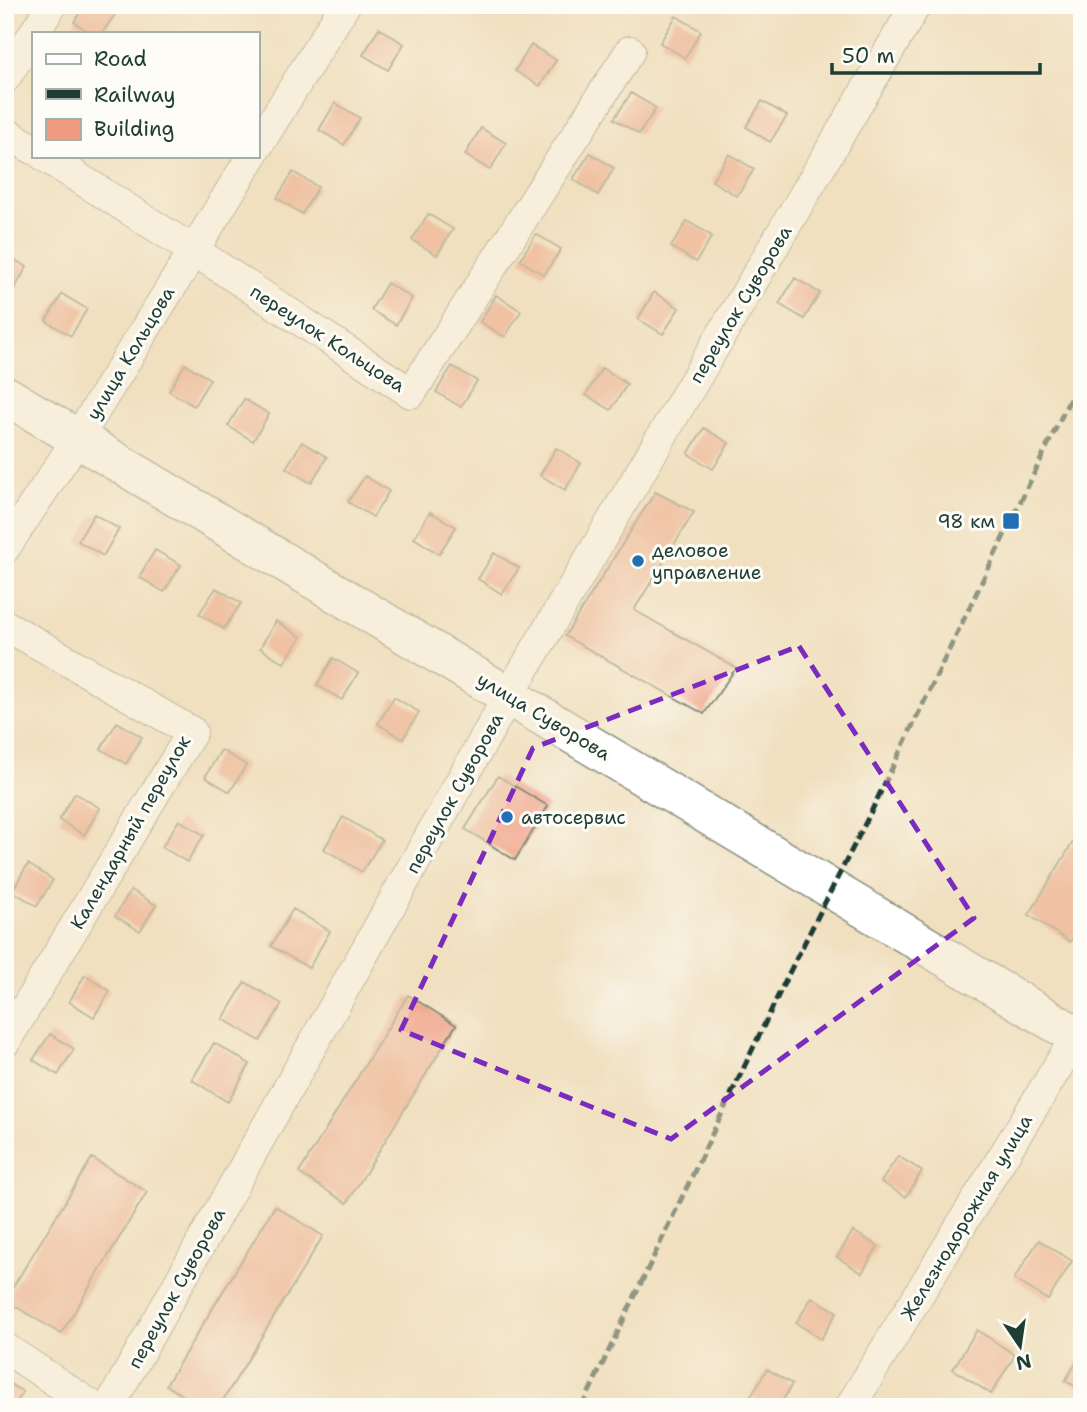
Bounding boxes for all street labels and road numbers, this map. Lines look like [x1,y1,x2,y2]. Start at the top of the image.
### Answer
street label: переулок Суворова [683,221,798,388]
street label: переулок Кольцова [245,279,410,398]
street label: улица Кольцова [81,282,180,425]
street label: улица Суворова [472,667,615,766]
street label: переулок Суворова [400,708,509,878]
street label: Календарный переулок [65,731,196,934]
street label: Железнодорожная улица [895,1109,1038,1325]
street label: переулок Суворова [122,1203,231,1373]

